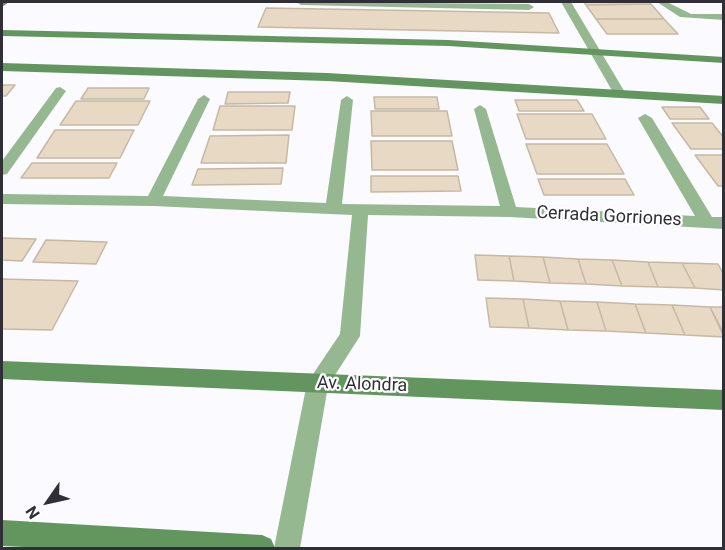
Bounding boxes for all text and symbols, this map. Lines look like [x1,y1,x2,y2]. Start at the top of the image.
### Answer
street label: Cerrada Gorriones [536,202,682,232]
street label: Av. Alondra [316,373,408,397]
north arrow [18,472,78,532]
text: N [22,502,44,522]

